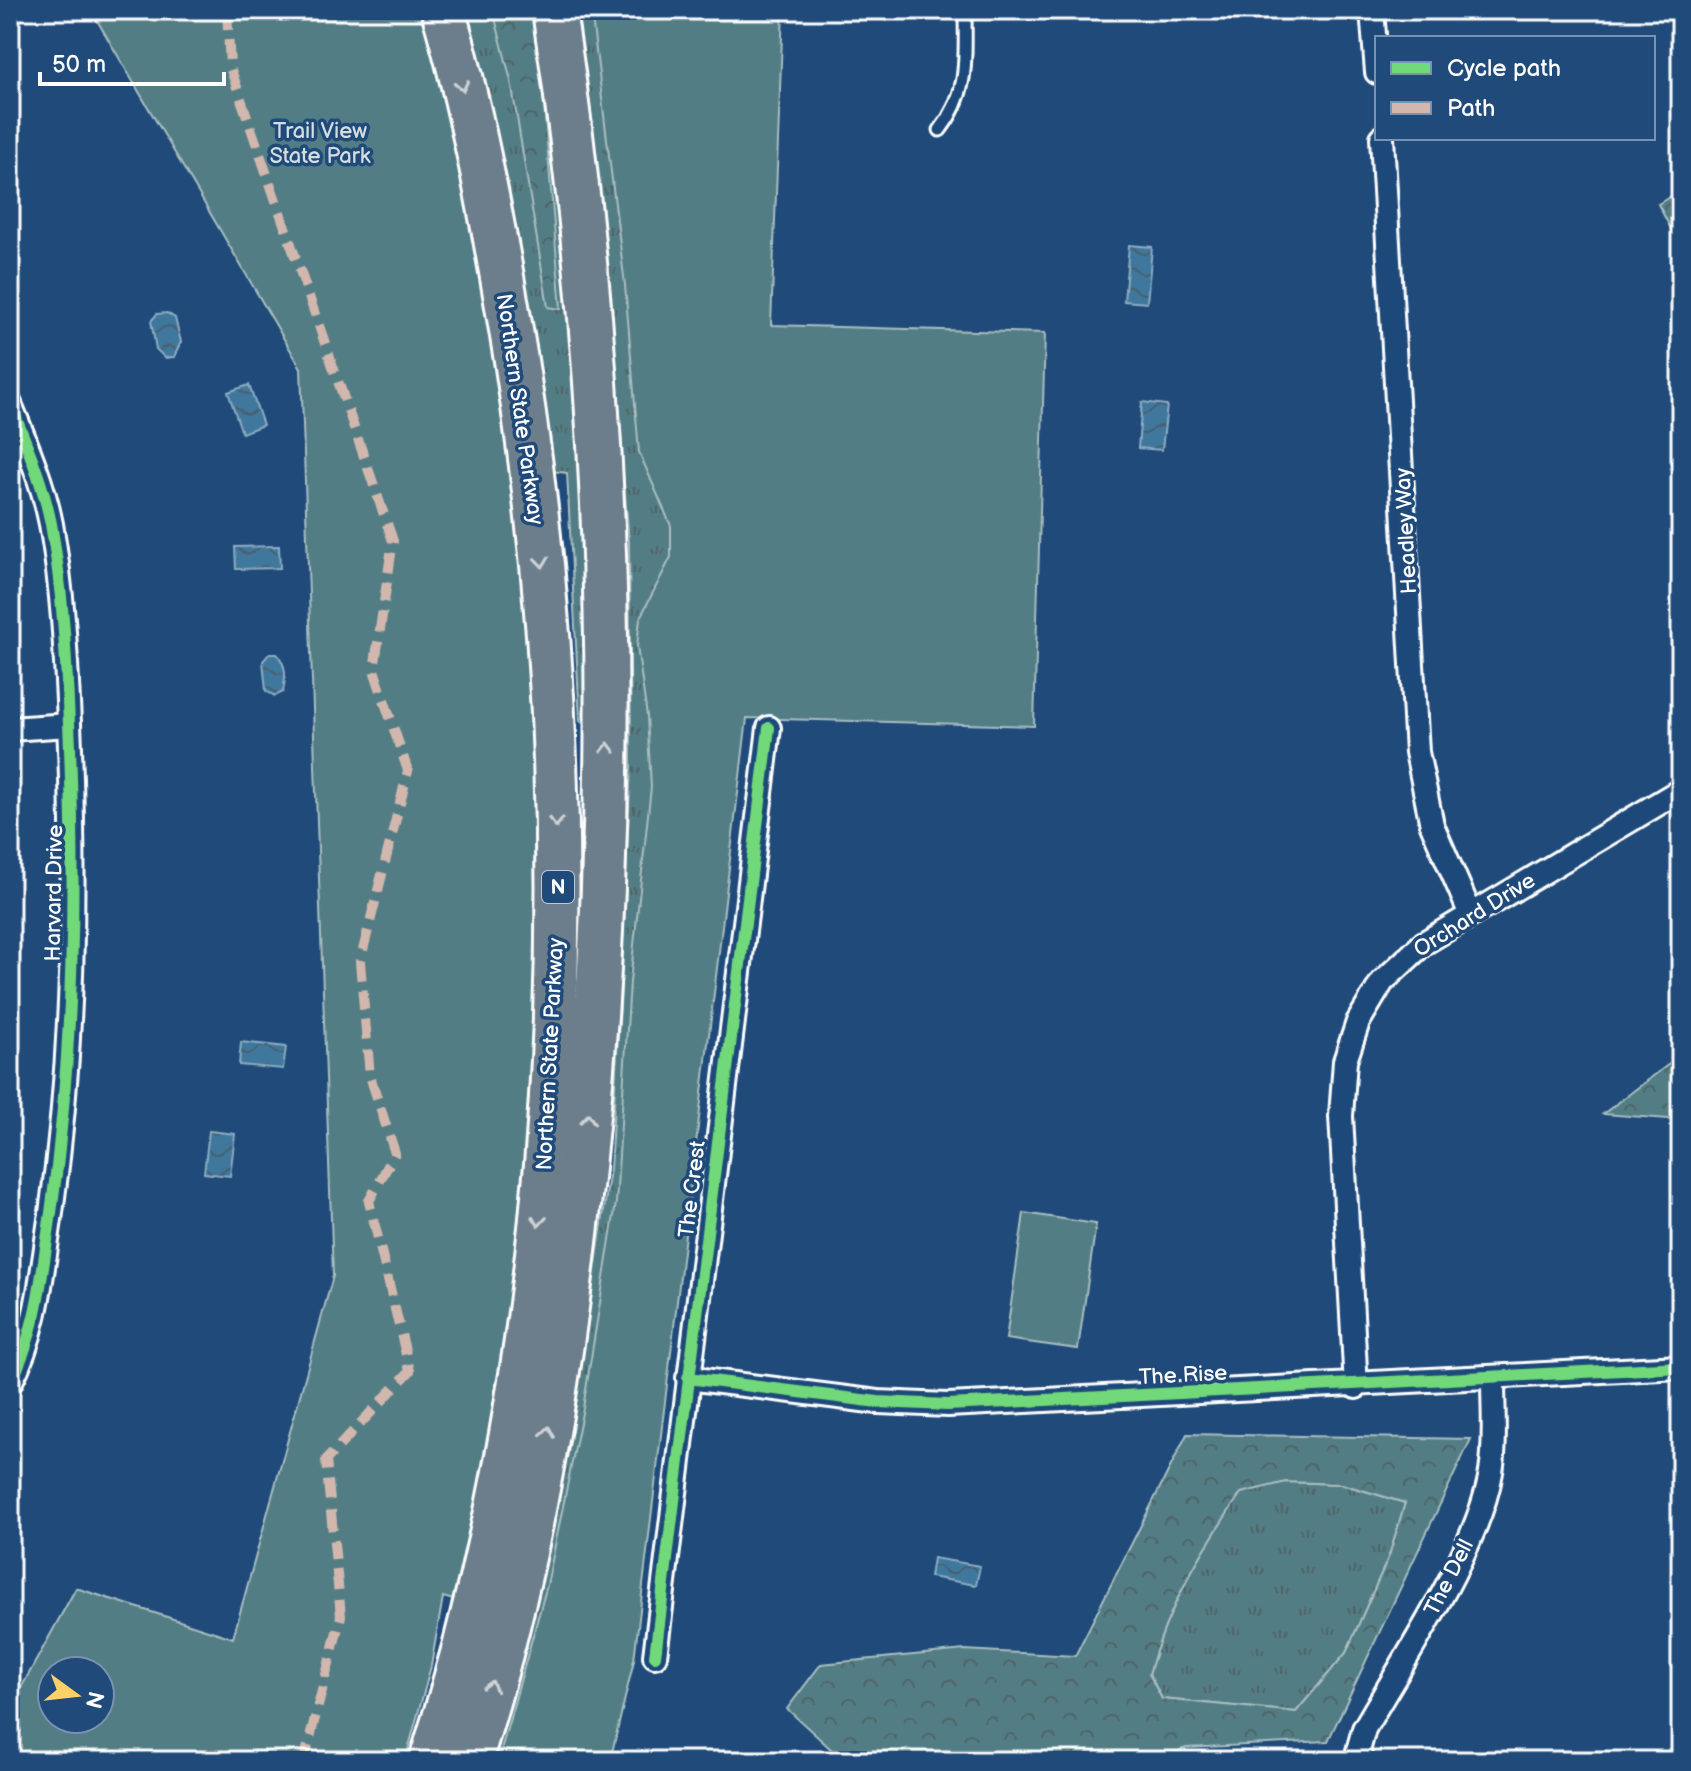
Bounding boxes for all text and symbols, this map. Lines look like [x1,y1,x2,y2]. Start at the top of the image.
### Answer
scale bar [40,36,224,86]
legend [1375,36,1655,140]
text: 50 m [52,50,106,79]
text: Cycle path [1447,54,1561,83]
one-way arrow [453,78,470,92]
text: Path [1447,94,1495,123]
park label: Trail View State Park [269,118,371,170]
street label: Northern State Parkway [490,292,549,527]
street label: Headley Way [1390,467,1423,595]
one-way arrow [534,556,551,569]
one-way arrow [600,741,617,754]
one-way arrow [548,816,565,829]
street label: Harvard Drive [40,824,69,962]
street label: Orchard Drive [1409,867,1541,963]
road number: N [542,871,574,903]
street label: Northern State Parkway [531,937,570,1171]
one-way arrow [580,1112,597,1125]
street label: The Crest [673,1139,712,1239]
one-way arrow [531,1215,548,1228]
street label: The Rise [1138,1360,1228,1391]
one-way arrow [539,1425,556,1439]
street label: The Dell [1419,1535,1480,1621]
north arrow [36,1655,116,1735]
one-way arrow [482,1679,498,1693]
text: N [79,1688,109,1711]

